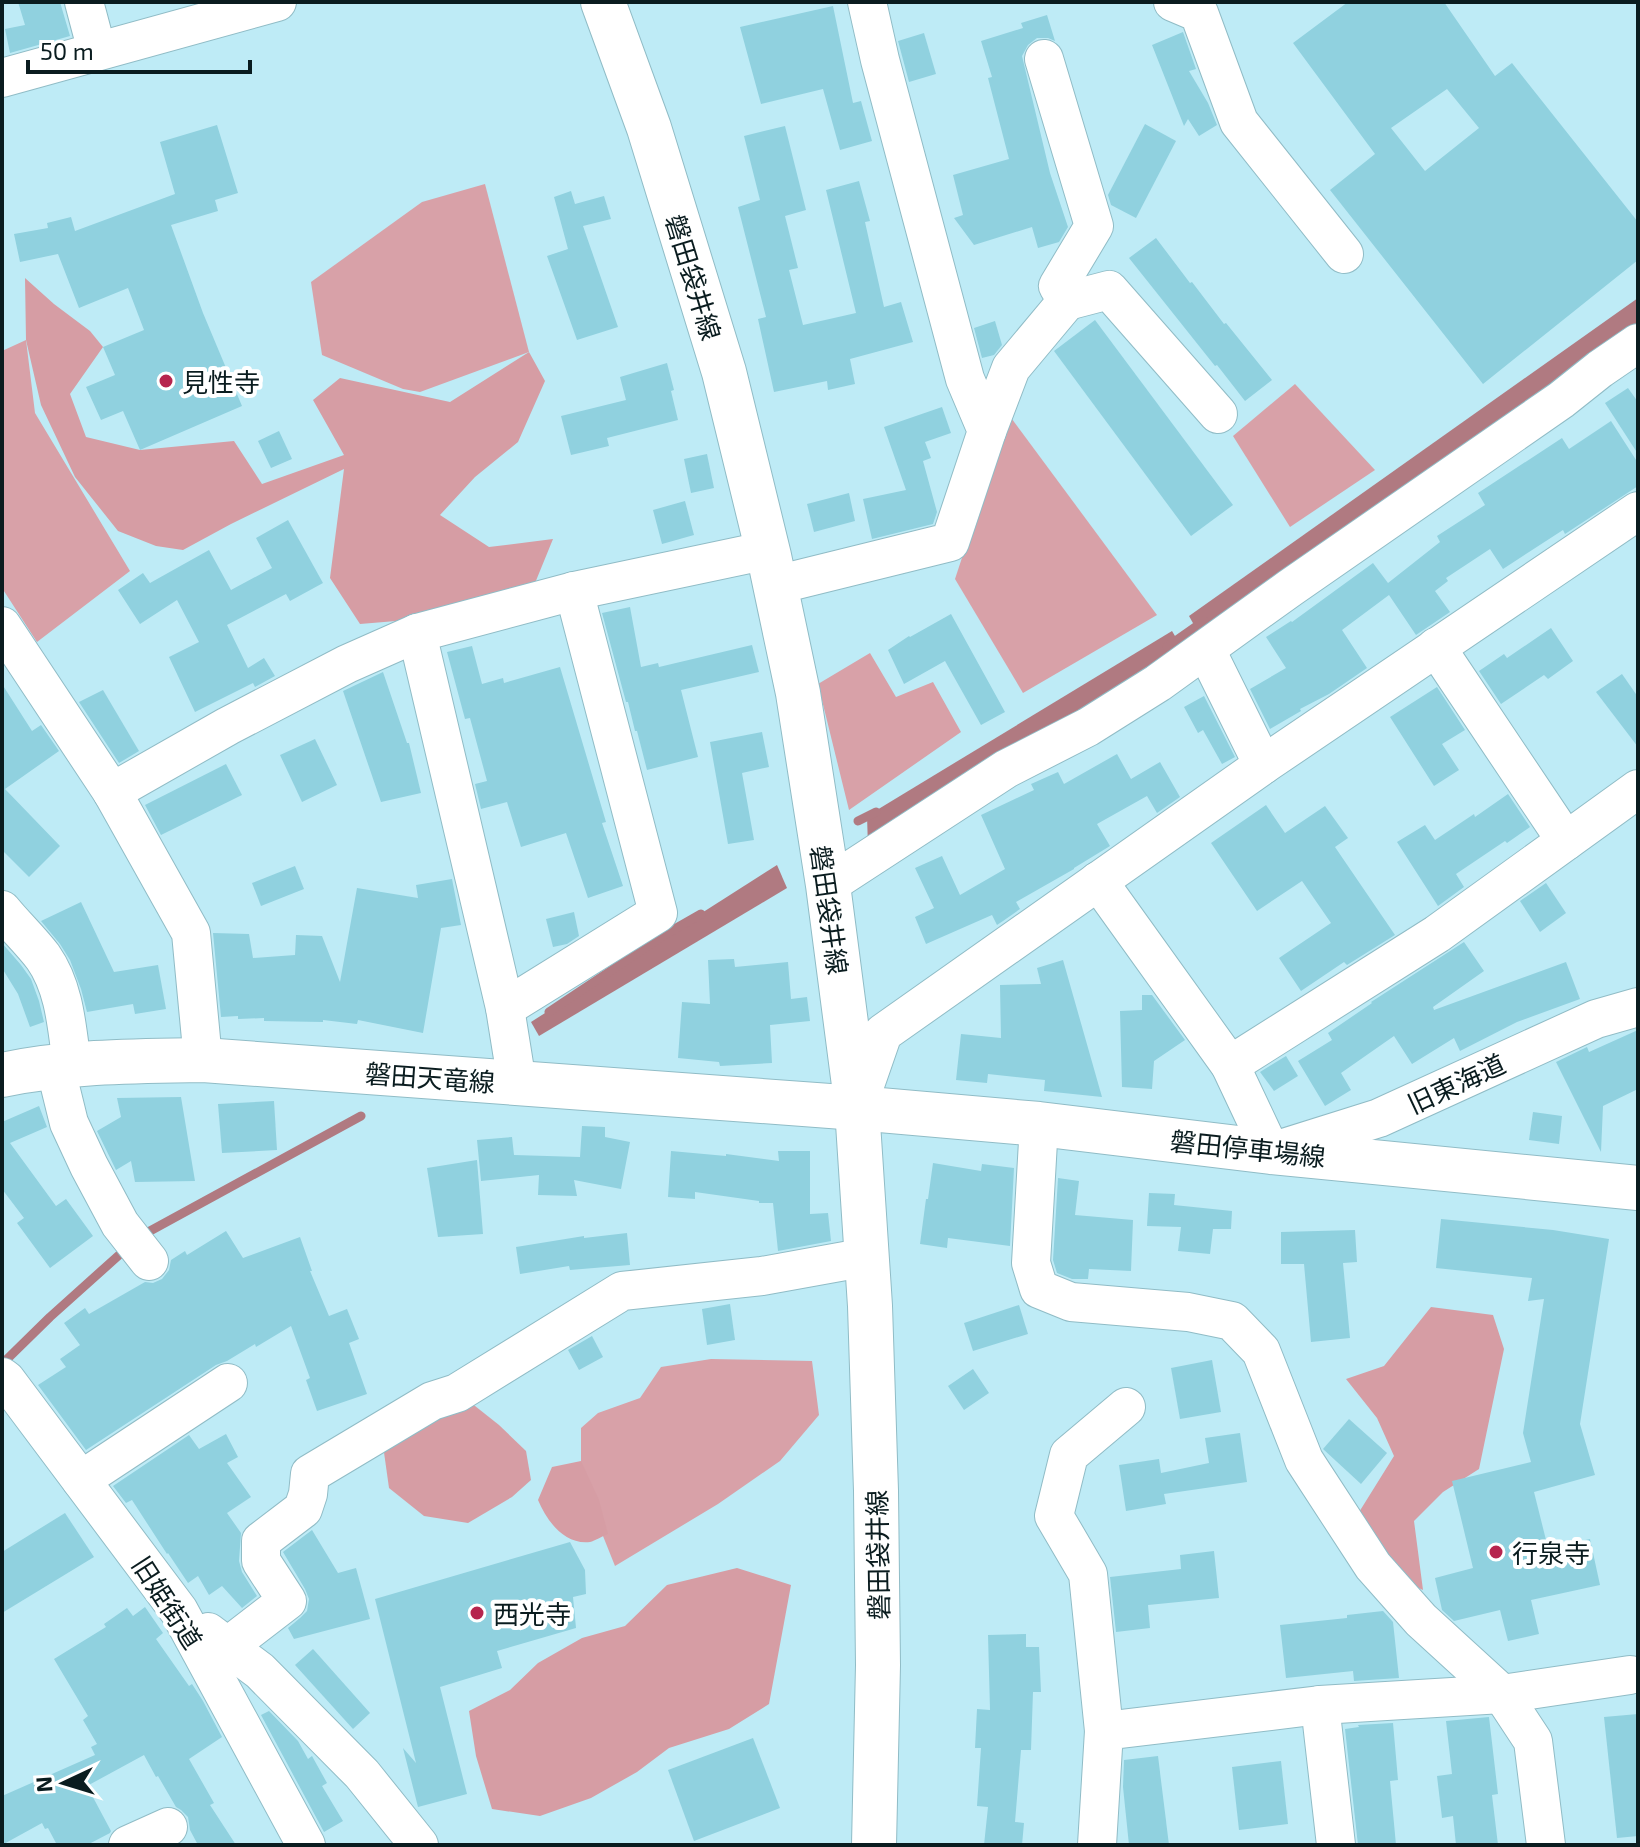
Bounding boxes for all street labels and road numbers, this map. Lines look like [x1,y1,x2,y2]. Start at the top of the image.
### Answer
street label: 磐田袋井線 [660,210,728,344]
street label: 磐田袋井線 [806,843,854,977]
street label: 旧東海道 [1402,1047,1510,1119]
street label: 磐田天竜線 [364,1057,496,1097]
street label: 磐田停車場線 [1169,1124,1327,1172]
street label: 磐田袋井線 [860,1490,894,1620]
street label: 旧姫街道 [127,1550,209,1654]

